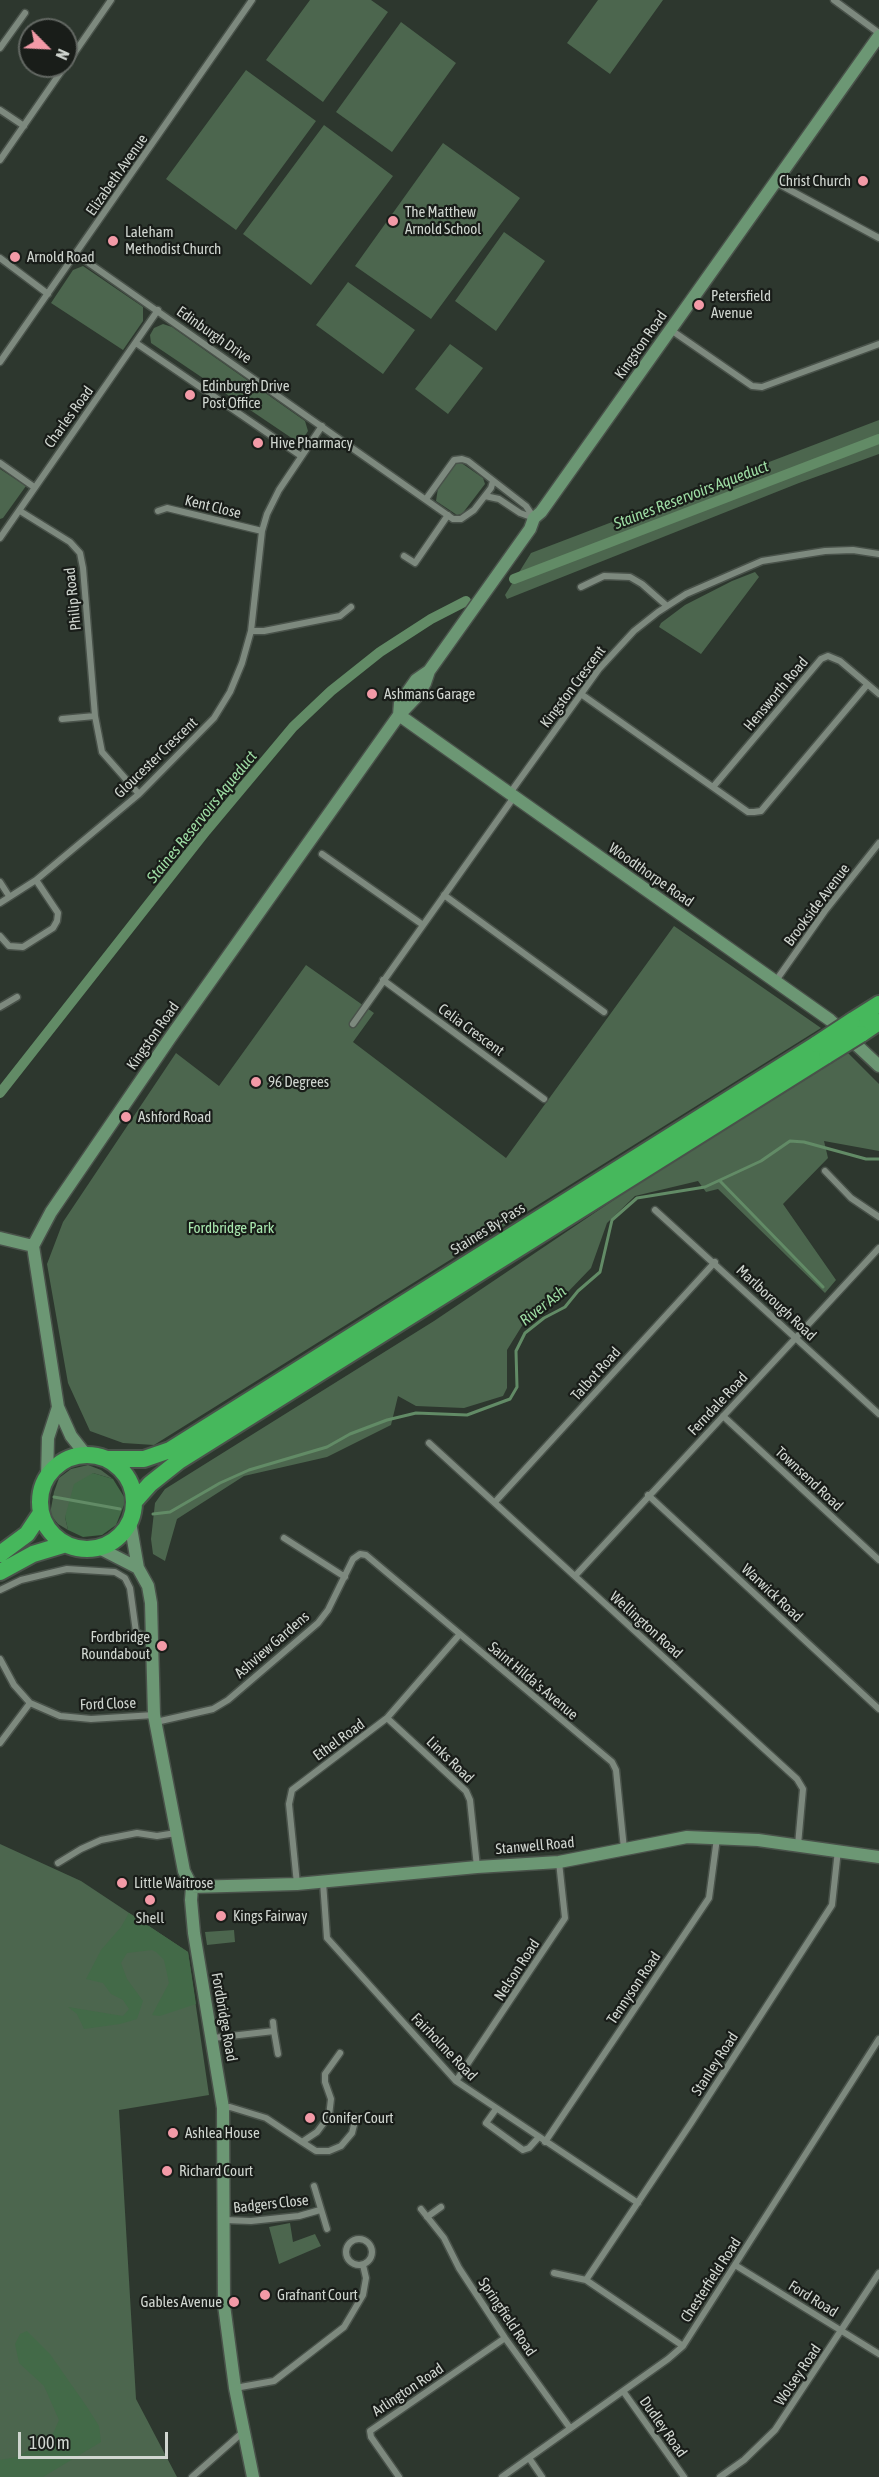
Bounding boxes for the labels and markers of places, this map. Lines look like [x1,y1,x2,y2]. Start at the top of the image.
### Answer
place label: Christ Church [779,172,851,190]
marker: Christ Church [856,174,870,188]
place label: The Matthew Arnold School [405,203,481,238]
marker: The Matthew Arnold School [386,214,400,228]
place label: Laleham Methodist Church [125,223,221,258]
marker: Laleham Methodist Church [106,234,120,248]
place label: Arnold Road [27,248,95,266]
marker: Arnold Road [8,250,22,264]
place label: Petersfield Avenue [711,287,771,322]
marker: Petersfield Avenue [692,298,706,312]
place label: Edinburgh Drive Post Office [202,377,289,412]
marker: Edinburgh Drive Post Office [183,388,197,402]
place label: Hive Pharmacy [270,434,353,452]
marker: Hive Pharmacy [251,436,265,450]
place label: Ashmans Garage [384,685,475,703]
marker: Ashmans Garage [365,687,379,701]
place label: 96 Degrees [268,1073,329,1091]
marker: 96 Degrees [249,1075,263,1089]
place label: Ashford Road [138,1108,211,1126]
marker: Ashford Road [119,1110,133,1124]
place label: Fordbridge Roundabout [81,1628,150,1663]
marker: Fordbridge Roundabout [155,1639,169,1653]
place label: Little Waitrose [134,1874,213,1892]
marker: Little Waitrose [115,1876,129,1890]
marker: Shell [143,1893,157,1907]
place label: Kings Fairway [233,1907,307,1925]
place label: Shell [136,1909,164,1927]
marker: Kings Fairway [214,1909,228,1923]
place label: Conifer Court [322,2109,394,2127]
marker: Conifer Court [303,2111,317,2125]
place label: Ashlea House [185,2124,260,2142]
marker: Ashlea House [166,2126,180,2140]
place label: Richard Court [179,2162,253,2180]
marker: Richard Court [160,2164,174,2178]
place label: Grafnant Court [277,2286,358,2304]
marker: Grafnant Court [258,2288,272,2302]
place label: Gables Avenue [140,2293,222,2311]
marker: Gables Avenue [227,2295,241,2309]

